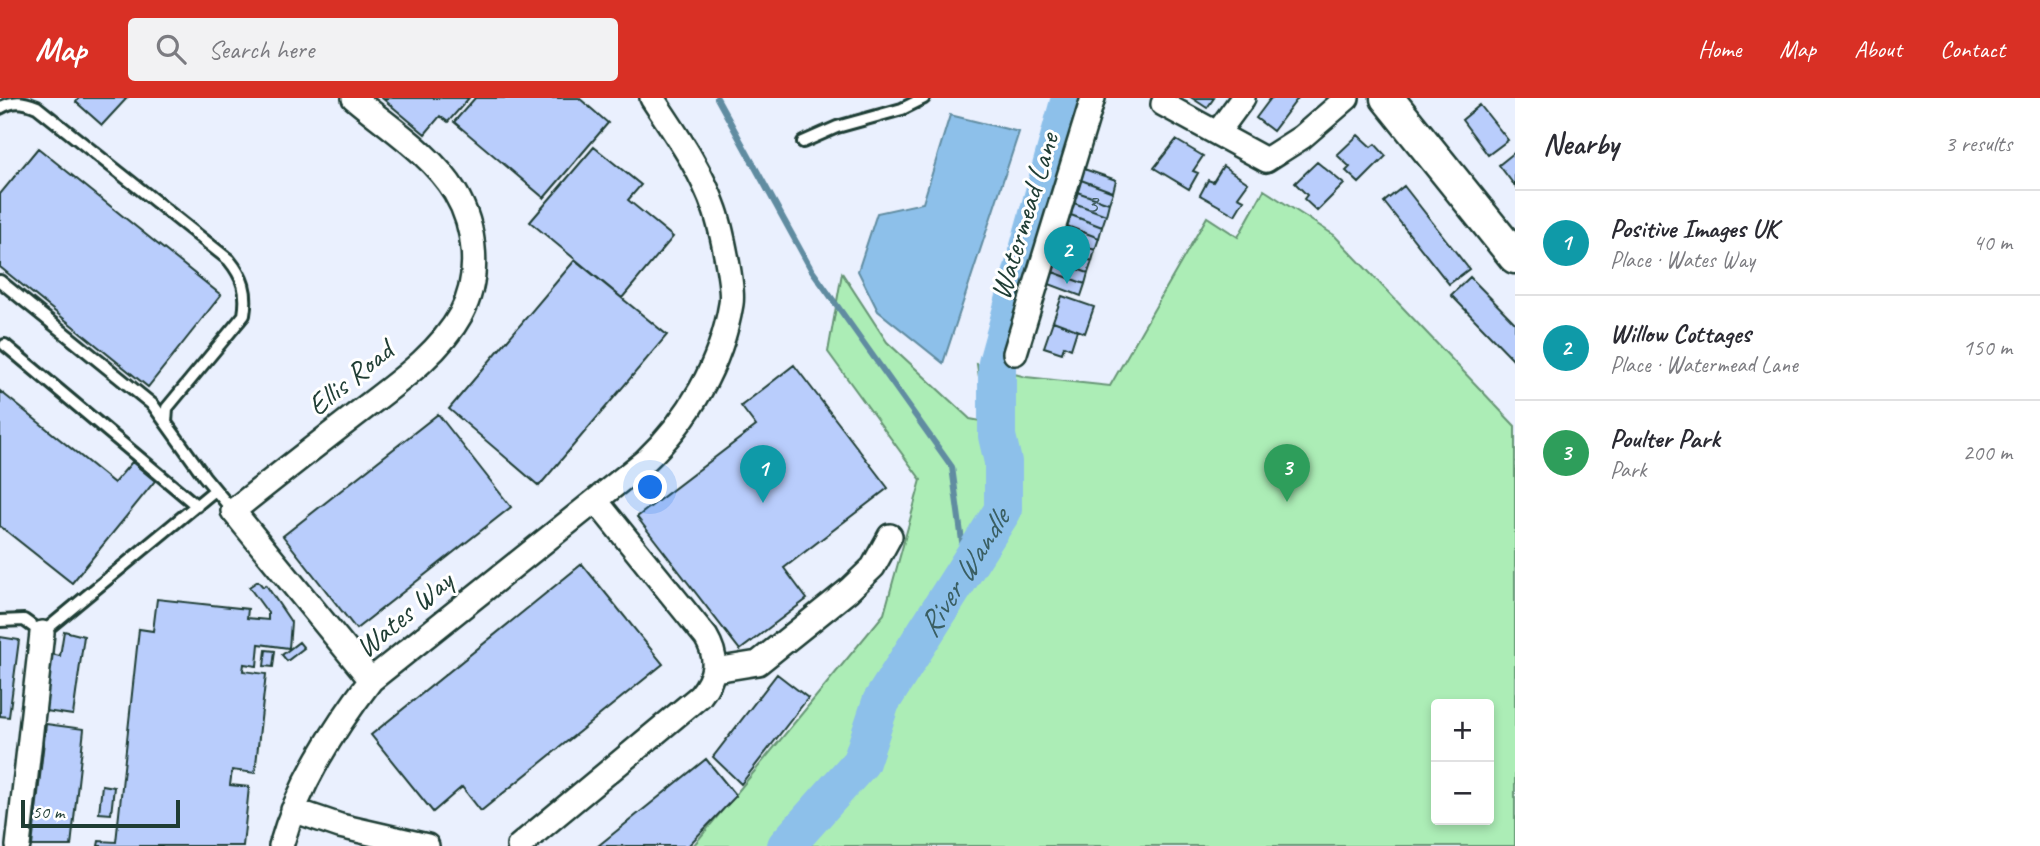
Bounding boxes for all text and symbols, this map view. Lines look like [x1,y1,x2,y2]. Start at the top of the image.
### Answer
search box [128,18,618,81]
text: Map [35,28,86,70]
icon: search [152,30,190,68]
text: Search here [208,33,314,66]
text: Home [1698,34,1741,64]
text: Map [1779,34,1816,64]
text: About [1854,34,1902,64]
text: Contact [1940,34,2005,64]
text: Nearby [1543,125,1619,163]
street label: Watermead Lane [981,126,1068,304]
text: 3 results [1945,129,2012,158]
house number: 3 [1086,187,1100,220]
text: Positive Images UK [1610,212,1778,245]
pin: 2 [1044,226,1090,284]
text: 1 [1561,228,1571,257]
text: 40 m [1973,228,2012,257]
text: Place · Wates Way [1610,245,1755,274]
text: Willow Cottages [1610,317,1751,350]
street label: Ellis Road [299,329,404,424]
text: 2 [1561,333,1571,362]
text: 150 m [1963,333,2012,362]
text: Place · Watermead Lane [1610,350,1798,379]
text: Poulter Park [1610,422,1720,455]
text: 3 [1561,438,1571,467]
text: 200 m [1963,438,2012,467]
pin: 3 [1264,444,1310,502]
pin: 1 [740,445,786,503]
text: Park [1610,455,1646,484]
your location [633,470,667,504]
water label: River Wandle [908,498,1021,644]
street label: Wates Way [347,560,463,666]
map controls [1431,699,1494,825]
button: + [1431,699,1494,762]
button: − [1431,762,1494,825]
scale bar [21,797,180,829]
text: 50 m [32,800,64,824]

